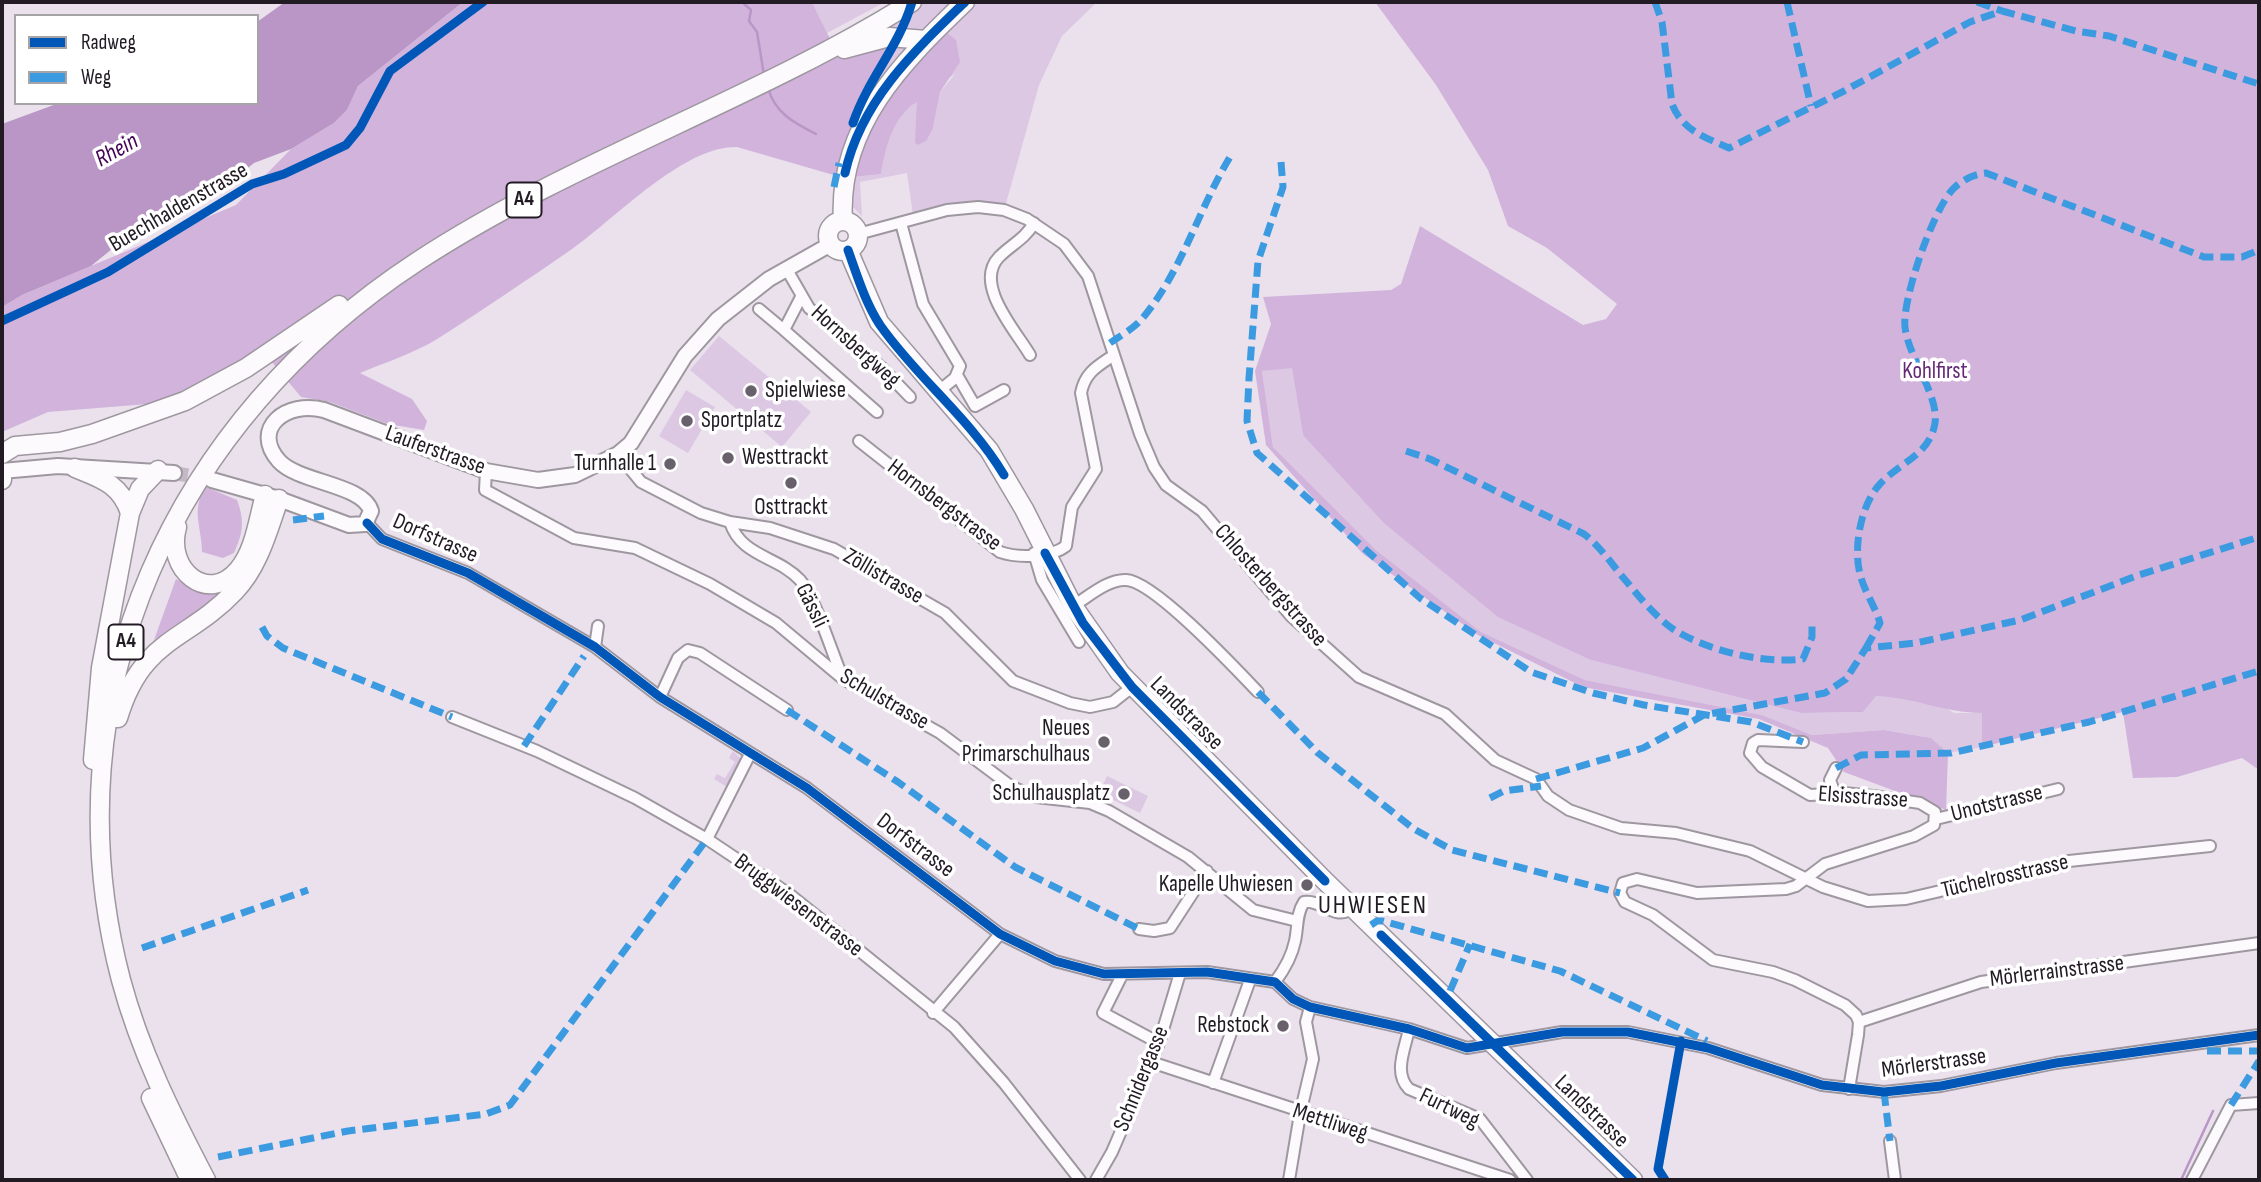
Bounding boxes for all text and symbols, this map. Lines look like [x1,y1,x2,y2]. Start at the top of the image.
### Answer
legend [14,14,259,105]
text: Radweg [81,30,136,55]
text: Weg [81,65,111,90]
water label: Rhein [90,128,144,174]
street label: Buechhaldenstrasse [105,157,253,259]
road number: A4 [506,182,542,218]
street label: Hornsbergweg [805,300,905,394]
park label: Kohlfirst [1902,358,1968,386]
place label: Spielwiese [765,377,846,405]
marker: Spielwiese [743,383,759,399]
place label: Sportplatz [701,407,782,435]
marker: Sportplatz [679,413,695,429]
street label: Lauferstrasse [381,420,489,482]
place label: Westtrackt [742,444,828,472]
place label: Turnhalle 1 [574,450,656,478]
marker: Westtrackt [720,450,736,466]
street label: Hornsbergstrasse [881,454,1007,558]
marker: Turnhalle 1 [662,456,678,472]
marker: Osttrackt [783,475,799,491]
place label: Osttrackt [754,494,828,522]
street label: Dorfstrasse [388,508,482,570]
street label: Chlosterbergstrasse [1208,519,1332,653]
street label: Zöllistrasse [838,543,928,611]
street label: Gässli [789,579,833,633]
road number: A4 [108,624,144,660]
street label: Schulstrasse [834,663,934,737]
street label: Landstrasse [1143,671,1229,757]
place label: Neues Primarschulhaus [962,715,1090,769]
marker: Neues Primarschulhaus [1096,734,1112,750]
street label: Unotstrasse [1948,779,2046,829]
place label: Schulhausplatz [993,780,1110,808]
street label: Elsisstrasse [1817,781,1909,815]
marker: Schulhausplatz [1116,786,1132,802]
street label: Dorfstrasse [871,808,959,884]
street label: Bruggwiesenstrasse [728,849,868,963]
street label: Tüchelrosstrasse [1939,849,2071,905]
place label: Kapelle Uhwiesen [1159,871,1293,899]
marker: Kapelle Uhwiesen [1299,877,1315,893]
district label: UHWIESEN [1319,890,1427,922]
street label: Mörlerrainstrasse [1988,950,2126,994]
place label: Rebstock [1197,1012,1269,1040]
marker: Rebstock [1275,1018,1291,1034]
street label: Schnidergasse [1108,1022,1176,1136]
street label: Mörlerstrasse [1880,1043,1988,1085]
street label: Landstrasse [1548,1070,1634,1154]
street label: Furtweg [1414,1083,1484,1135]
street label: Mettliweg [1289,1098,1371,1148]

